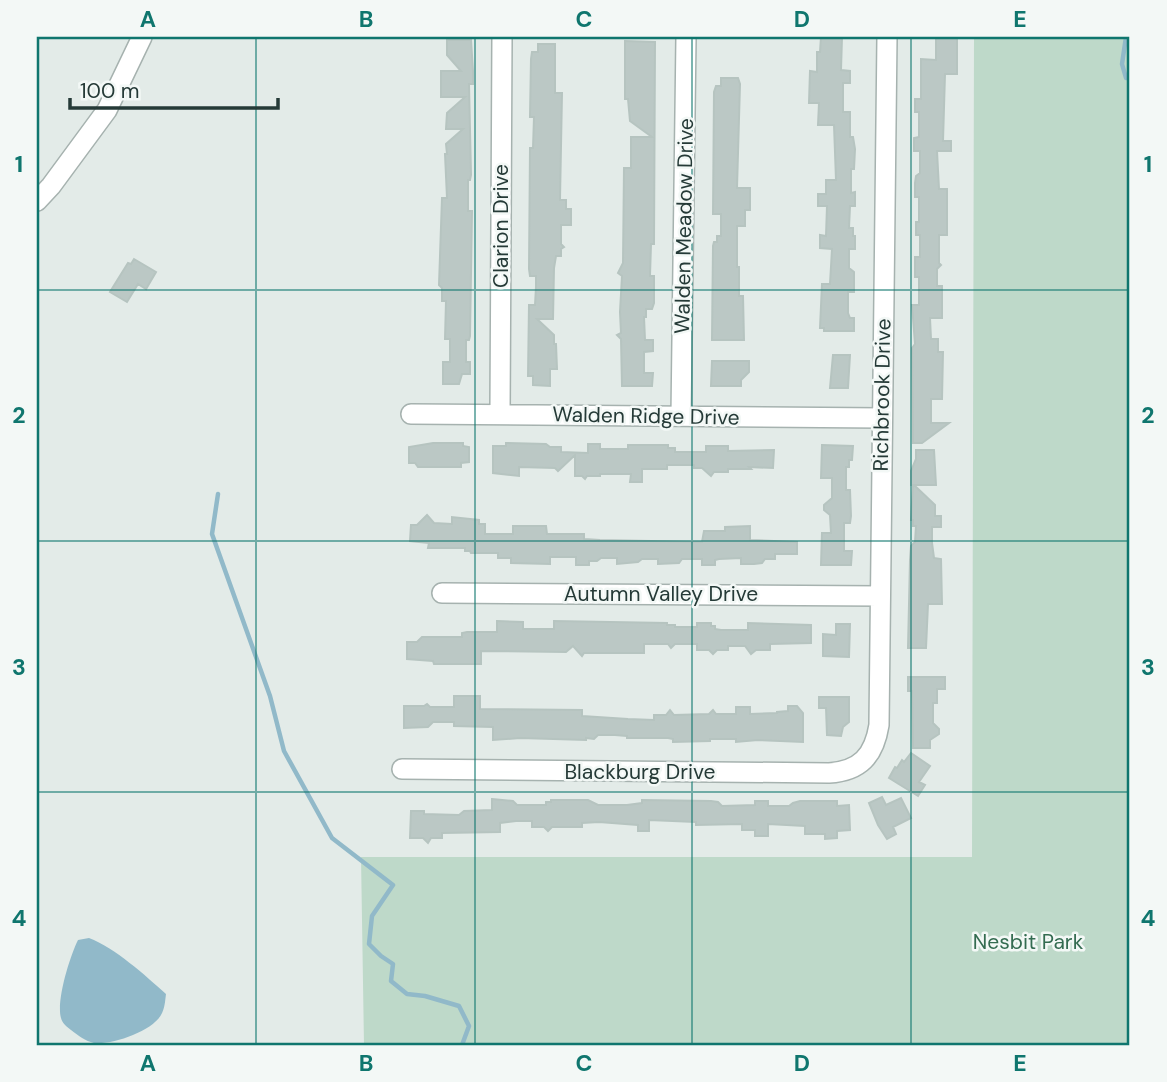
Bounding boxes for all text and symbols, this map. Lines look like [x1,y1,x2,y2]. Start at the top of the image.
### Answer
text: A [140,4,156,34]
text: B [359,4,373,34]
text: C [576,4,592,34]
text: D [794,4,810,34]
text: E [1013,4,1027,34]
scale bar [70,66,278,110]
text: 100 m [80,77,140,105]
street label: Walden Meadow Drive [668,118,700,334]
text: 1 [15,149,23,179]
text: 1 [1144,149,1152,179]
street label: Clarion Drive [487,164,515,288]
street label: Richbrook Drive [867,318,897,472]
text: 2 [12,400,26,430]
street label: Walden Ridge Drive [552,400,740,432]
text: 2 [1141,400,1155,430]
street label: Autumn Valley Drive [564,580,758,608]
text: 3 [12,652,26,682]
text: 3 [1141,652,1155,682]
street label: Blackburg Drive [564,758,716,786]
text: 4 [12,903,27,933]
text: 4 [1141,903,1156,933]
park label: Nesbit Park [973,928,1084,956]
text: A [140,1048,156,1078]
text: B [359,1048,373,1078]
text: C [576,1048,592,1078]
text: D [794,1048,810,1078]
text: E [1013,1048,1027,1078]

